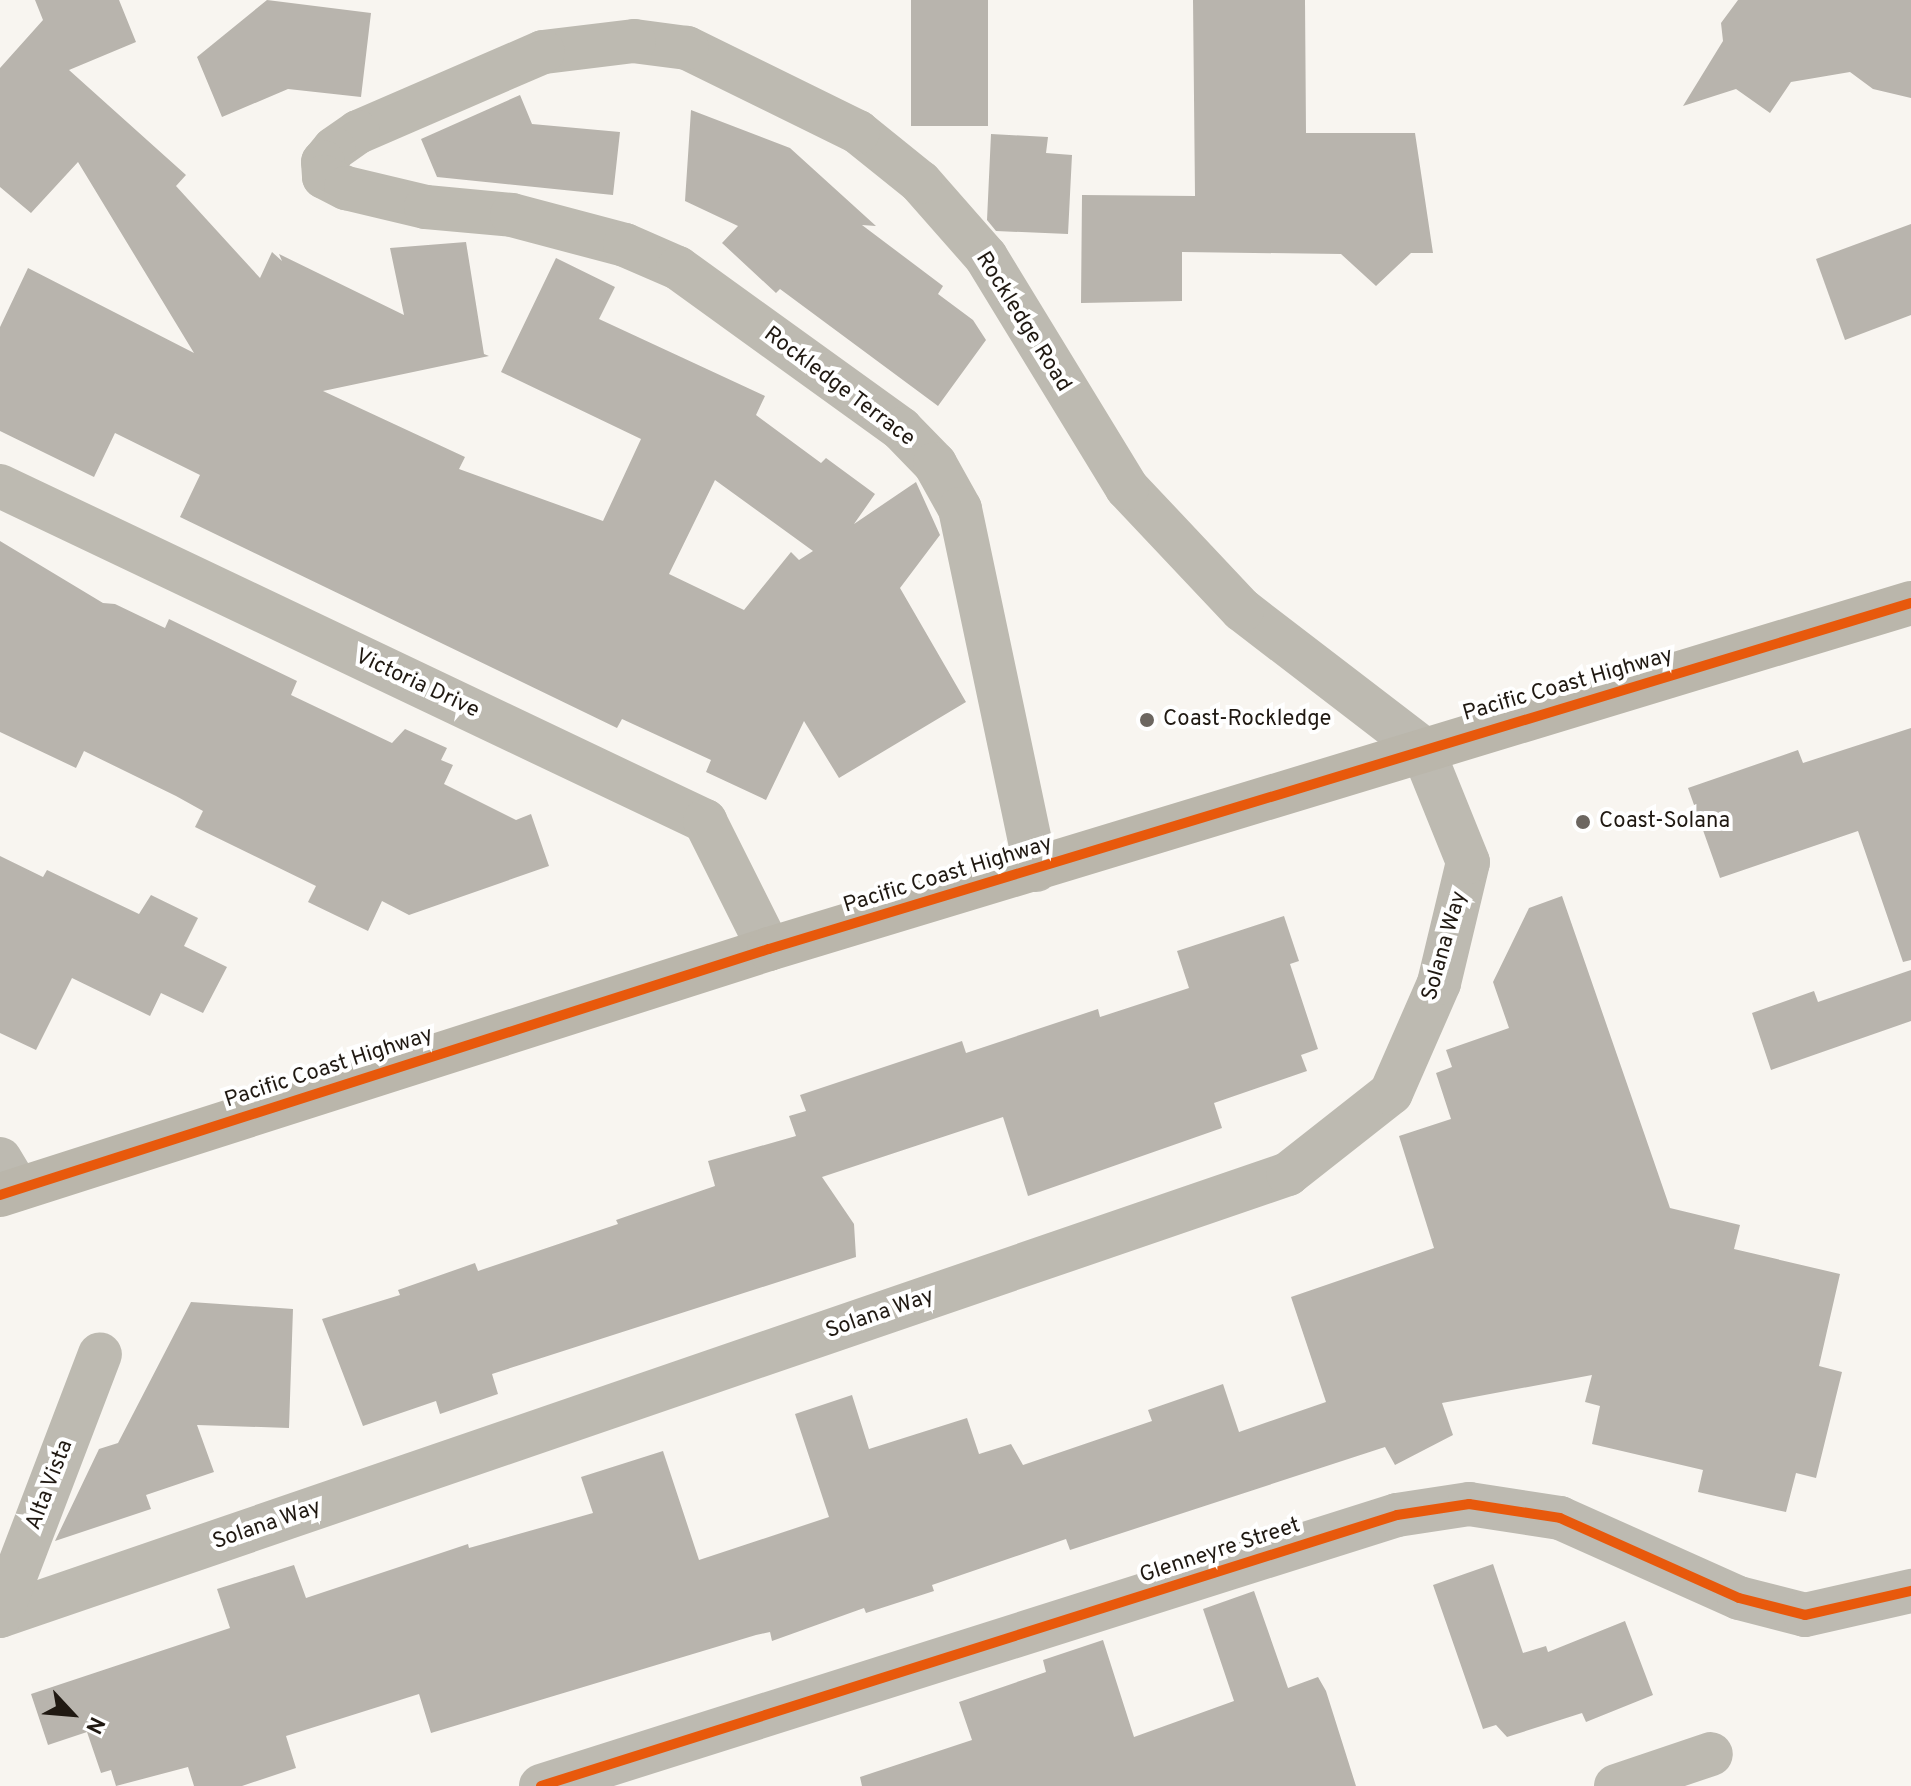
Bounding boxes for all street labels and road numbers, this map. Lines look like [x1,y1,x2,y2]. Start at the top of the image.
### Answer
street label: Rockledge Road [969,247,1077,397]
street label: Rockledge Terrace [758,321,920,453]
street label: Pacific Coast Highway [1460,642,1676,728]
street label: Victoria Drive [351,644,483,724]
street label: Pacific Coast Highway [840,831,1056,919]
street label: Solana Way [1417,888,1473,1004]
street label: Pacific Coast Highway [222,1022,436,1114]
street label: Solana Way [822,1283,938,1345]
street label: Alta Vista [21,1436,79,1534]
street label: Solana Way [209,1494,325,1556]
street label: Glenneyre Street [1136,1513,1304,1589]

